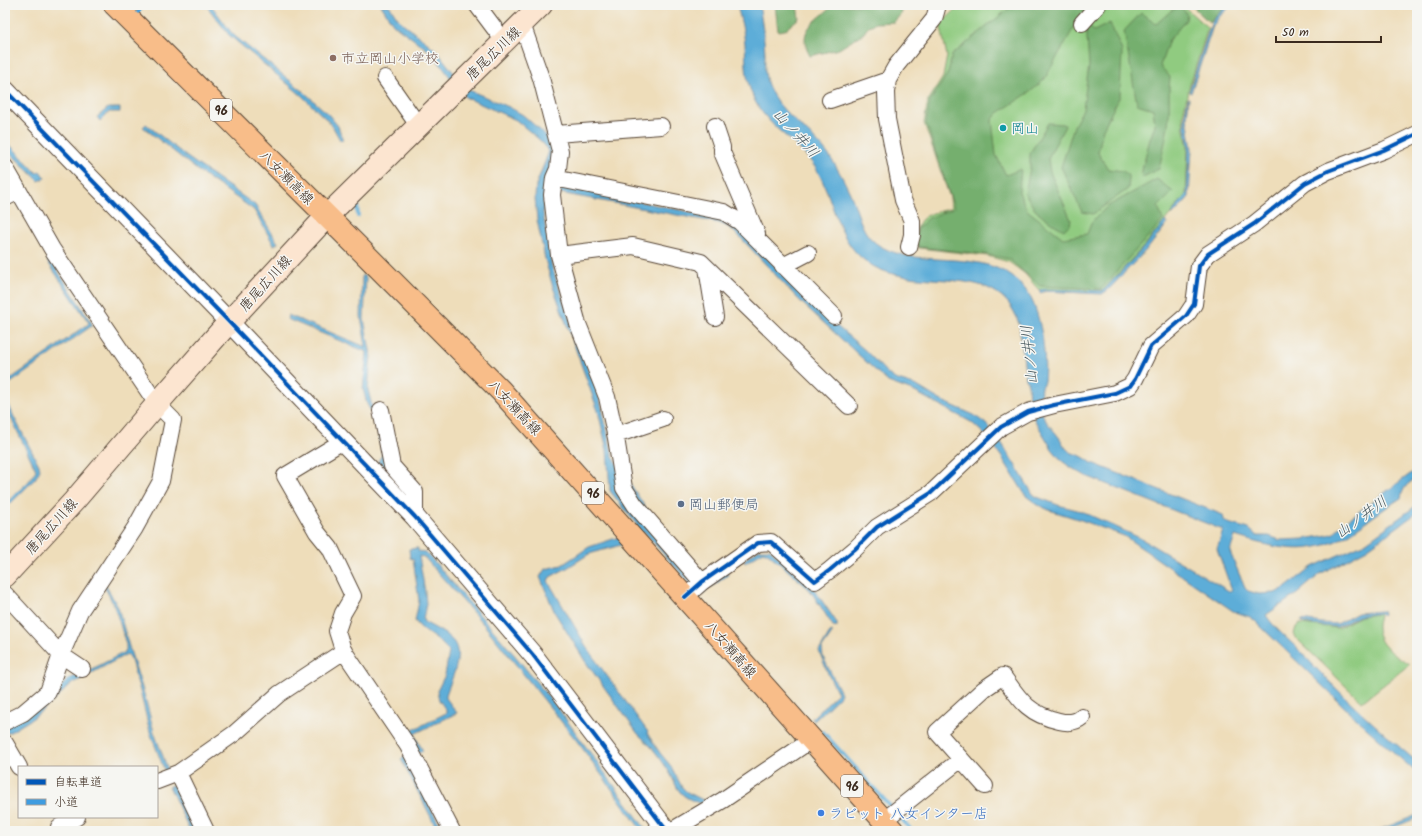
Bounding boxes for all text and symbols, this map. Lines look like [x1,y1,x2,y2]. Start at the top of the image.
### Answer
scale bar [1276,18,1381,44]
street label: 唐尾広川線 [461,21,527,86]
text: 50 m [1282,23,1309,42]
place label: 市立岡山小学校 [341,48,439,70]
marker: 市立岡山小学校 [328,53,338,63]
road number: 96 [210,99,232,121]
water label: 山ノ井川 [766,103,824,164]
place label: 岡山 [1011,118,1039,140]
marker: 岡山 [998,123,1008,133]
street label: 八女瀬高線 [254,145,319,210]
street label: 唐尾広川線 [234,250,297,317]
water label: 山ノ井川 [1015,324,1045,386]
street label: 八女瀬高線 [482,375,546,441]
road number: 96 [582,482,604,504]
water label: 山ノ井川 [1330,490,1393,545]
street label: 唐尾広川線 [20,493,83,560]
place label: 岡山郵便局 [689,494,759,516]
marker: 岡山郵便局 [676,499,686,509]
street label: 八女瀬高線 [699,616,762,683]
legend [18,766,158,818]
text: 自転車道 [54,773,102,792]
road number: 96 [841,775,863,797]
text: 小道 [54,793,78,812]
place label: ラビット 八女インター店 [829,803,988,825]
marker: ラビット 八女インター店 [816,808,826,818]

